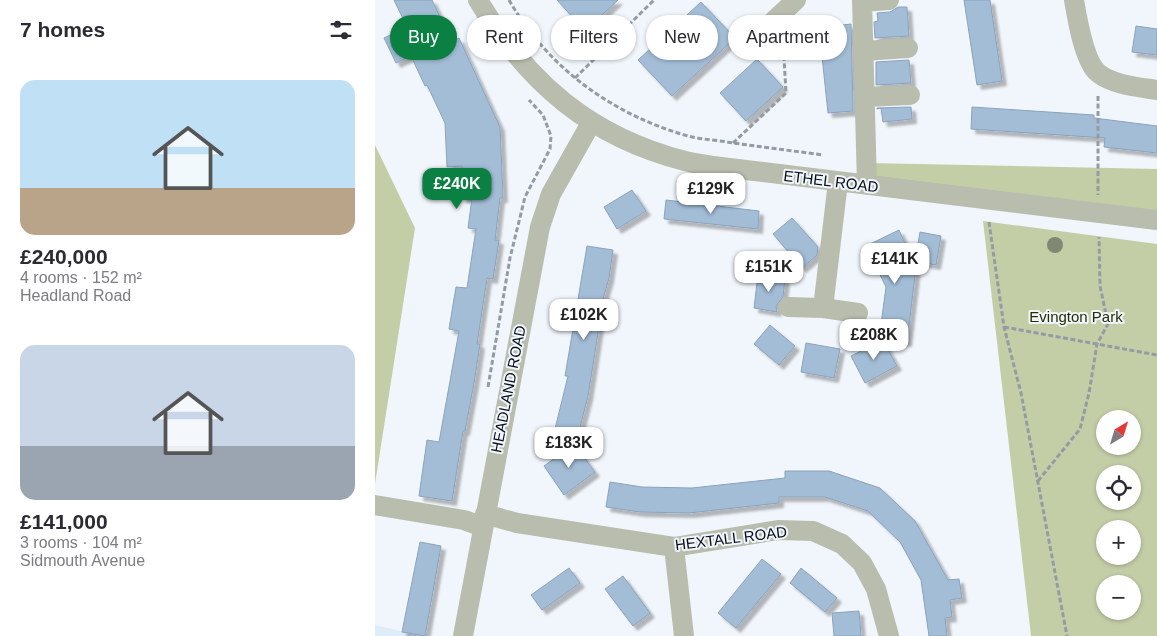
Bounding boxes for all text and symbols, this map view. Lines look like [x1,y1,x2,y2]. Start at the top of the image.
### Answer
chip: Buy [390,15,457,60]
chip: Rent [467,15,541,60]
chip: Filters [551,15,636,60]
chip: New [646,15,718,60]
chip: Apartment [728,15,847,60]
icon: filters [327,16,355,44]
text: 7 homes [20,18,105,41]
icon: home [143,113,233,203]
street label: ETHEL ROAD [783,167,879,195]
pin: £240K [422,168,492,210]
pin: £129K [676,172,746,215]
text: £240K [433,175,481,192]
text: £129K [687,180,735,197]
pin: £141K [860,242,930,285]
text: £240,000 [20,245,108,268]
pin: £151K [734,250,804,293]
text: £141K [871,250,919,267]
text: £151K [745,258,793,275]
text: 4 rooms · 152 m² [20,269,142,286]
text: Headland Road [20,287,131,304]
pin: £102K [549,298,619,341]
text: £102K [560,306,608,323]
park label: Evington Park [1029,308,1123,325]
pin: £208K [839,318,909,361]
street label: HEADLAND ROAD [487,324,529,454]
text: £208K [850,326,898,343]
icon: home [143,378,233,468]
north arrow [1096,410,1141,455]
map controls [1096,410,1141,620]
pin: £183K [534,426,604,469]
text: £183K [545,434,593,451]
button: locate [1096,465,1141,510]
text: £141,000 [20,510,108,533]
button: + [1096,520,1141,565]
street label: HEXTALL ROAD [674,523,788,553]
text: 3 rooms · 104 m² [20,534,142,551]
text: Sidmouth Avenue [20,552,145,569]
button: − [1096,575,1141,620]

